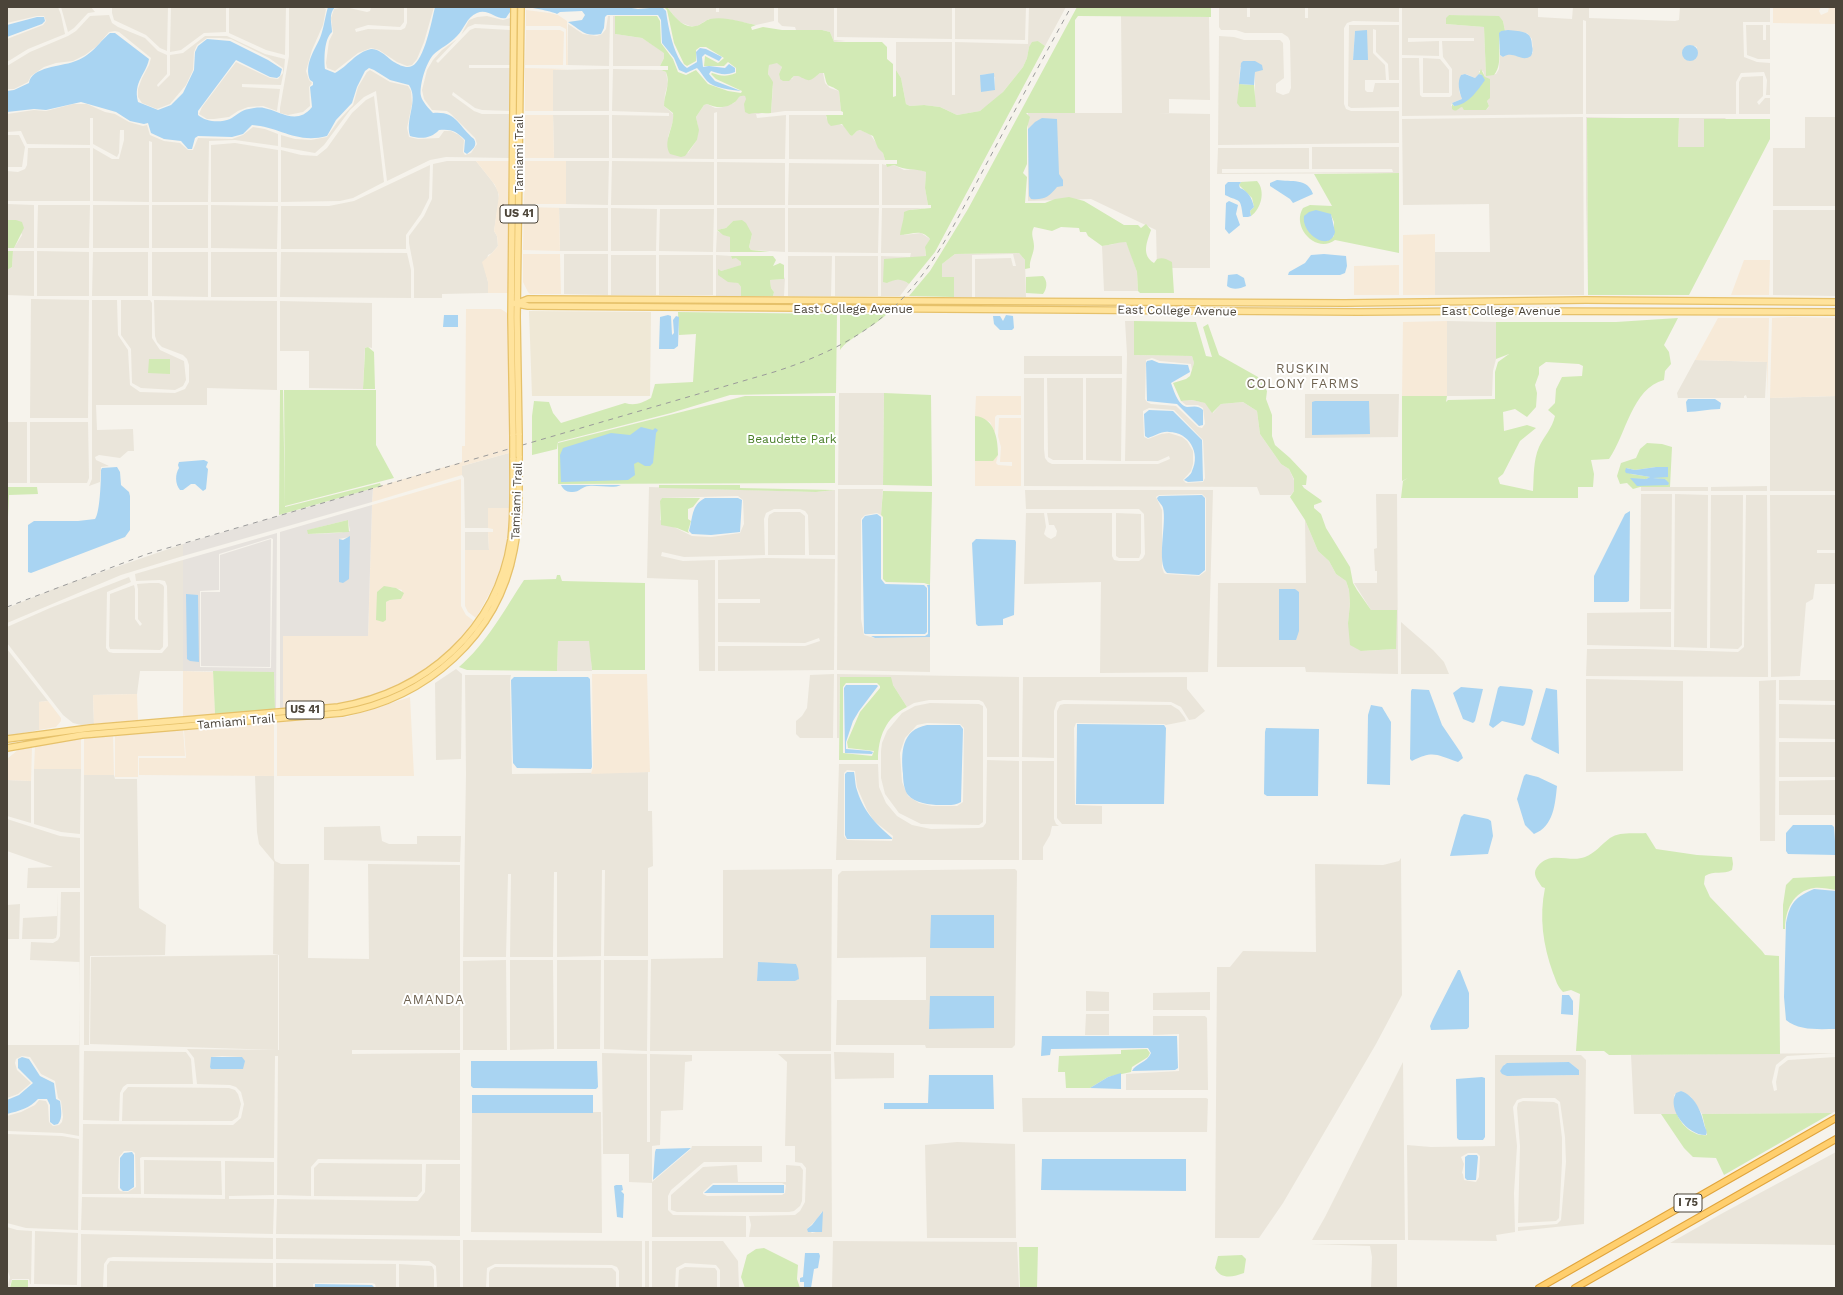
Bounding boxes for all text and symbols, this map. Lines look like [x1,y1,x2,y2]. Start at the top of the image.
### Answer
street label: Tamiami Trail [512,115,526,193]
road number: US 41 [500,205,538,223]
street label: East College Avenue [793,302,913,316]
street label: East College Avenue [1117,303,1237,319]
street label: East College Avenue [1441,304,1561,318]
district label: RUSKIN COLONY FARMS [1247,361,1359,392]
park label: Beaudette Park [747,432,837,446]
street label: Tamiami Trail [508,462,526,540]
road number: US 41 [286,701,324,719]
street label: Tamiami Trail [197,711,275,733]
district label: AMANDA [403,992,465,1008]
road number: I 75 [1674,1194,1702,1212]

